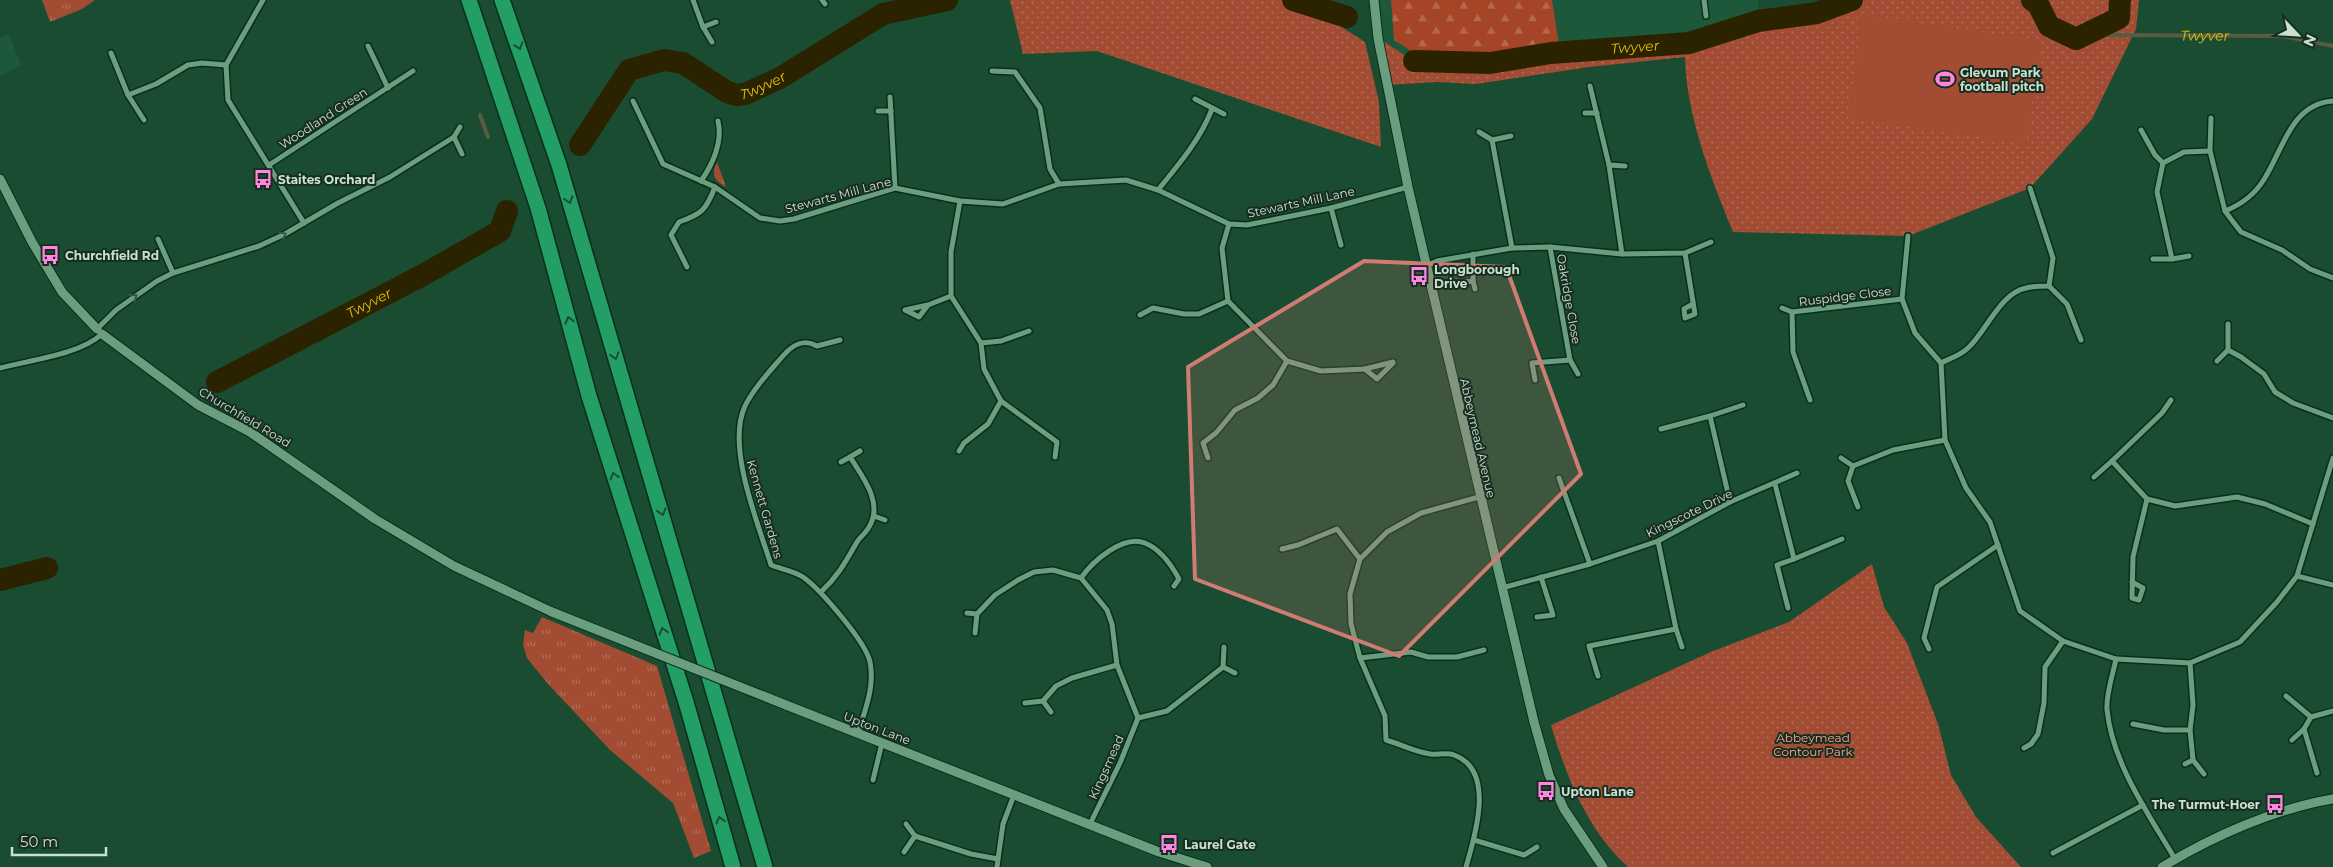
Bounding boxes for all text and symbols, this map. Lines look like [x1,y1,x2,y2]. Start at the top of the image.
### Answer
north arrow [2273,10,2323,60]
water label: Twyver [2180,26,2230,45]
text: N [2299,32,2320,49]
water label: Twyver [1610,36,1660,58]
one-way arrow [513,41,523,50]
place label: Glevum Park football pitch [1960,65,2044,94]
water label: Twyver [739,67,790,103]
sports icon: Glevum Park football pitch [1934,68,1956,90]
street label: Woodland Green [276,84,370,152]
bus stop icon: Staites Orchard [252,168,274,190]
place label: Staites Orchard [278,172,375,187]
street label: Stewarts Mill Lane [783,174,893,216]
street label: Stewarts Mill Lane [1246,183,1356,221]
one-way arrow [564,196,574,204]
one-way arrow [277,231,286,241]
bus stop icon: Churchfield Rd [39,244,61,266]
place label: Churchfield Rd [65,248,159,263]
street label: Oakridge Close [1554,253,1584,345]
place label: Longborough Drive [1434,262,1520,291]
bus stop icon: Longborough Drive [1408,265,1430,287]
street label: Ruspidge Close [1798,283,1892,309]
water label: Twyver [343,284,395,322]
one-way arrow [128,294,138,303]
one-way arrow [564,316,574,325]
one-way arrow [610,352,620,360]
street label: Abbeymead Avenue [1457,377,1499,499]
street label: Churchfield Road [196,384,294,450]
street label: Kennett Gardens [744,458,786,560]
one-way arrow [610,472,620,481]
street label: Kingscote Drive [1643,486,1735,540]
one-way arrow [656,507,666,516]
one-way arrow [659,627,669,636]
street label: Upton Lane [841,708,913,748]
park label: Abbeymead Contour Park [1773,730,1854,759]
street label: Kingsmead [1085,732,1127,802]
bus stop icon: Upton Lane [1535,780,1557,802]
place label: Upton Lane [1561,784,1634,799]
bus stop icon: The Turmut-Hoer [2264,793,2286,815]
place label: The Turmut-Hoer [2152,797,2260,812]
one-way arrow [715,817,725,825]
scale bar [12,824,106,856]
text: 50 m [20,832,58,851]
bus stop icon: Laurel Gate [1158,833,1180,855]
place label: Laurel Gate [1184,837,1256,852]

